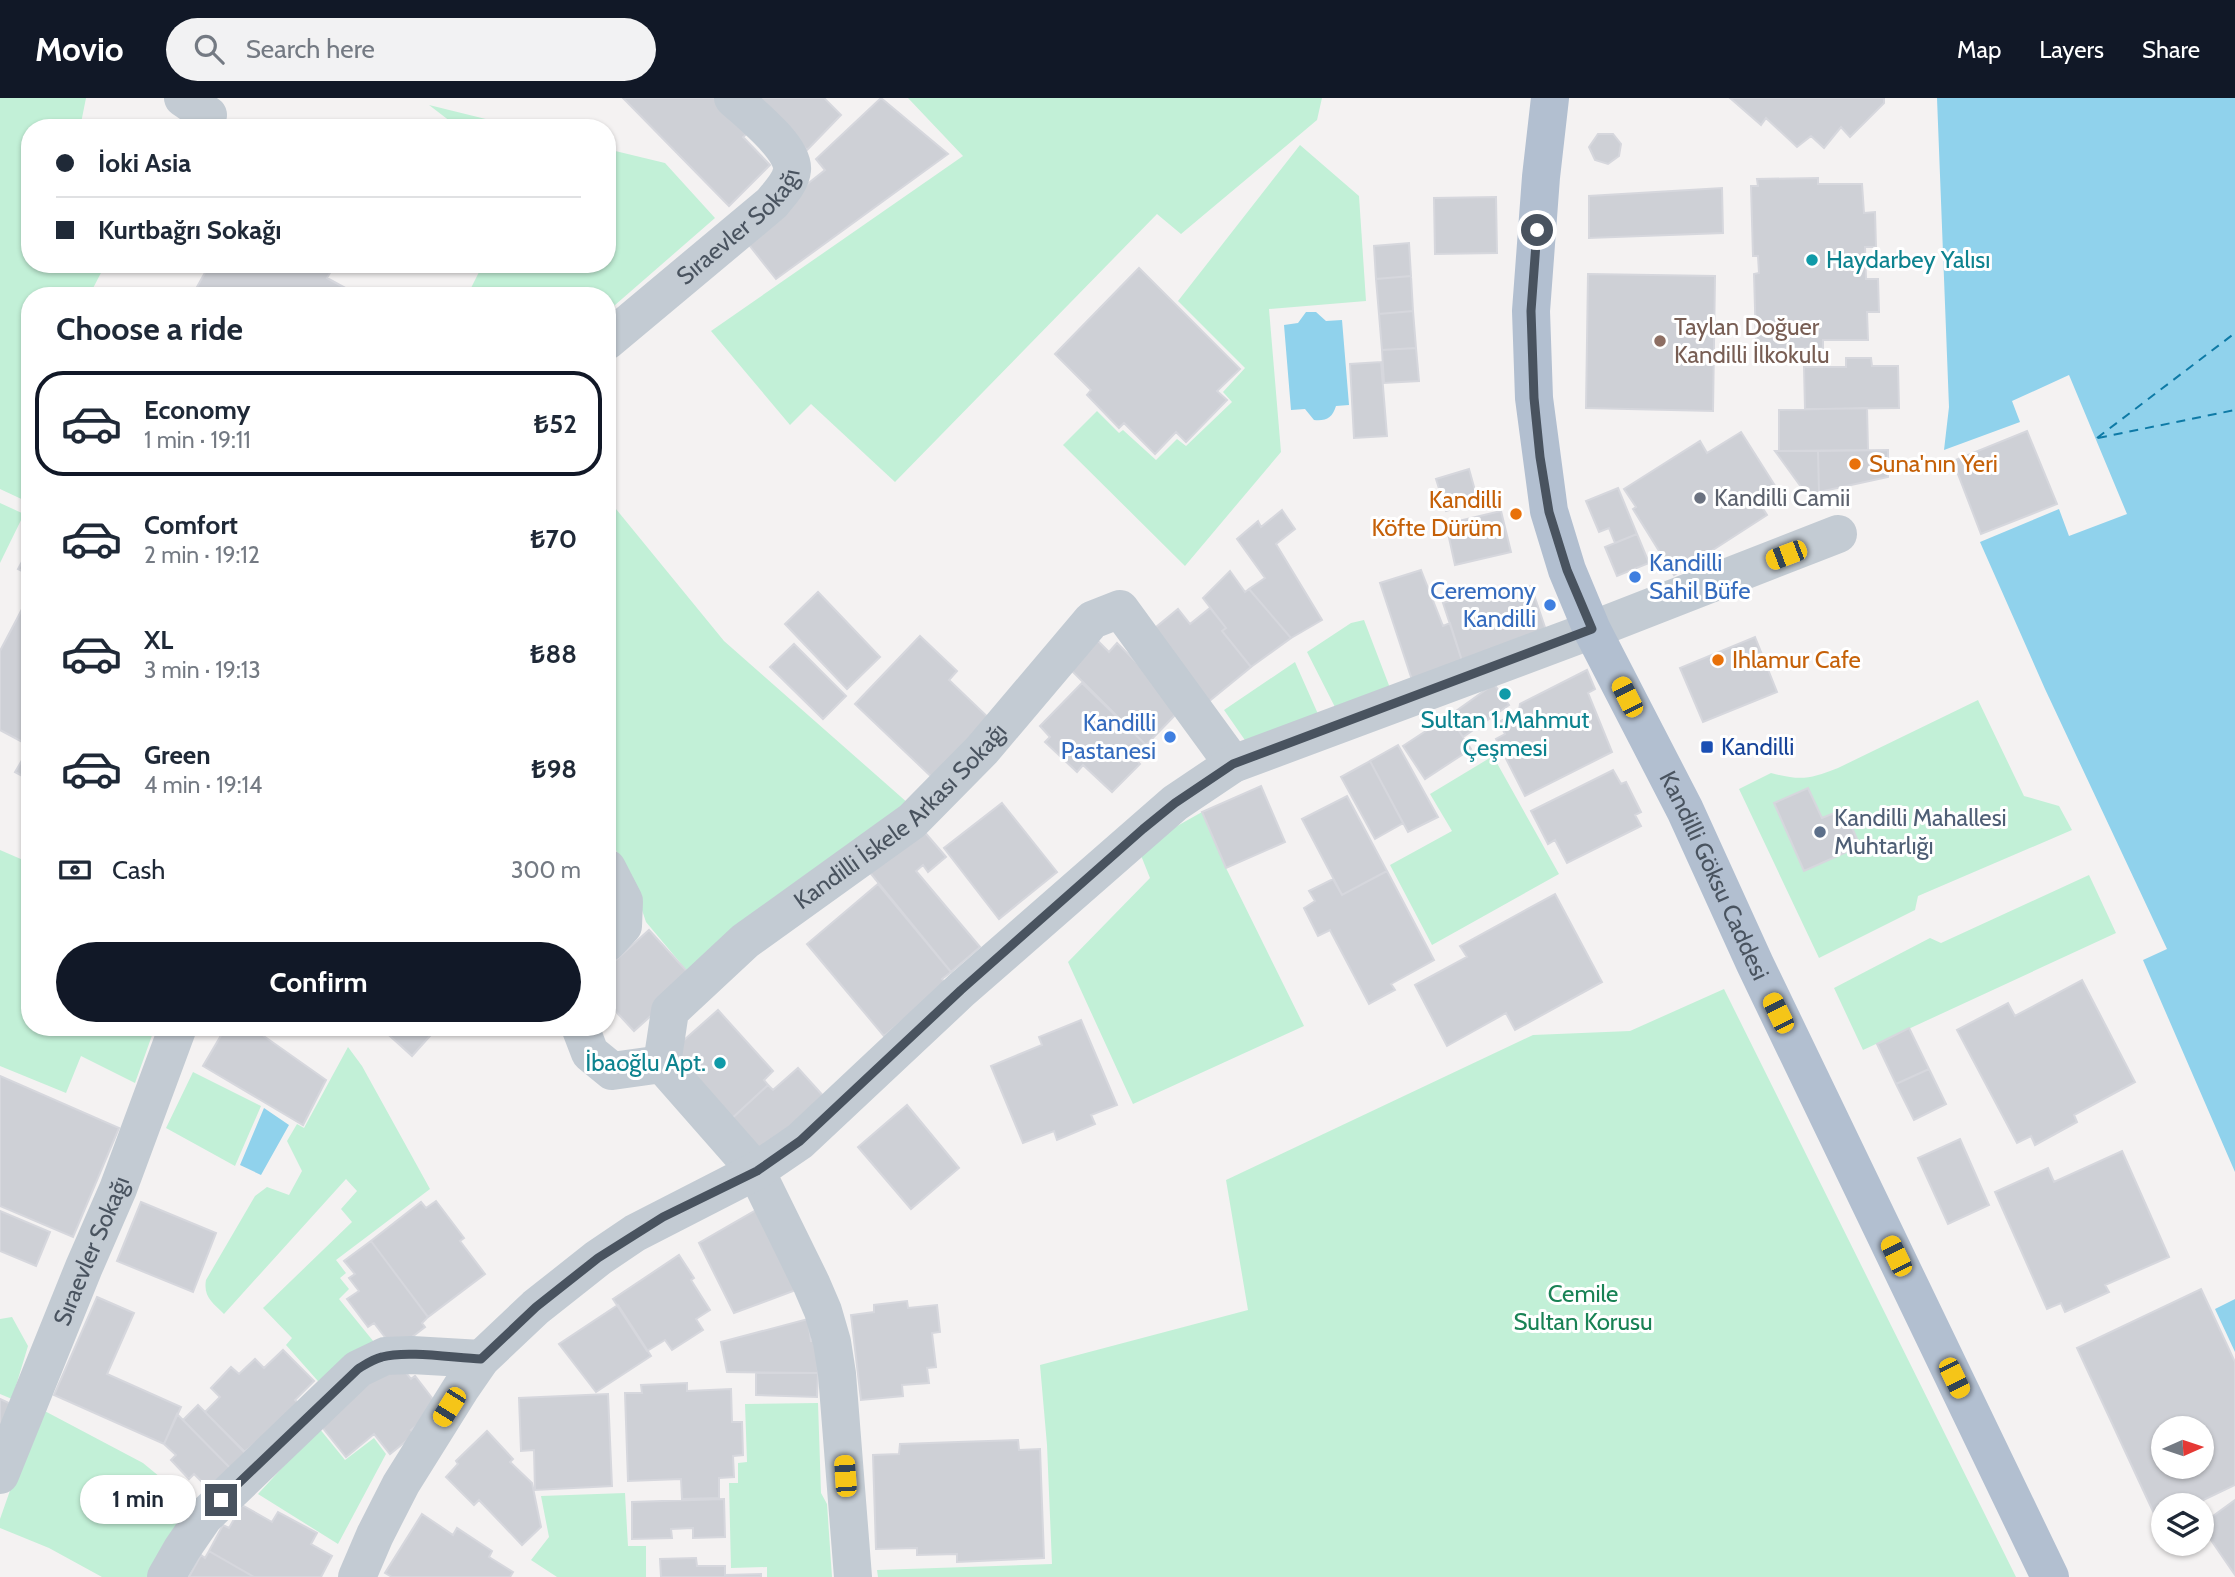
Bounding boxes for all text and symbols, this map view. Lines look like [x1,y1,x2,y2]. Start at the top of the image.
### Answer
search box [166,18,656,81]
text: Movio [35,29,124,69]
icon: search [190,30,228,68]
text: Search here [246,33,375,65]
text: Map [1957,35,2001,64]
text: Layers [2039,35,2104,64]
text: Share [2142,35,2200,64]
text: İoki Asia [98,147,191,179]
street label: Sıraevler Sokağı [671,167,806,291]
text: Kurtbağrı Sokağı [98,214,281,246]
route start [1521,214,1553,246]
place label: Haydarbey Yalısı [1826,245,1990,274]
marker: Haydarbey Yalısı [1804,252,1820,268]
text: Choose a ride [56,309,243,348]
place label: Taylan Doğuer Kandilli İlkokulu [1674,312,1830,369]
marker: Taylan Doğuer Kandilli İlkokulu [1652,333,1668,349]
icon: car [60,392,123,455]
text: Economy [144,394,250,426]
text: ₺52 [534,408,577,440]
text: 1 min · 19:11 [144,426,251,454]
place label: Suna'nın Yeri [1869,449,1998,478]
marker: Suna'nın Yeri [1847,456,1863,472]
place label: Kandilli Camii [1714,483,1850,512]
place label: Kandilli Köfte Dürüm [1371,485,1502,542]
marker: Kandilli Camii [1692,490,1708,506]
marker: Kandilli Köfte Dürüm [1508,506,1524,522]
icon: car [60,507,123,570]
text: Comfort [144,509,238,541]
text: ₺70 [530,523,577,555]
car [1763,538,1810,572]
text: 2 min · 19:12 [144,541,260,569]
place label: Kandilli Sahil Büfe [1649,548,1750,605]
marker: Kandilli Sahil Büfe [1627,569,1643,585]
place label: Ceremony Kandilli [1430,576,1536,633]
marker: Ceremony Kandilli [1542,597,1558,613]
icon: car [60,622,123,685]
text: XL [144,624,173,656]
text: ₺88 [530,638,577,670]
place label: Ihlamur Cafe [1732,645,1861,674]
marker: Ihlamur Cafe [1710,652,1726,668]
text: 3 min · 19:13 [144,656,261,684]
car [1609,674,1646,720]
marker: Sultan 1.Mahmut Çeşmesi [1497,686,1513,702]
place label: Sultan 1.Mahmut Çeşmesi [1421,705,1589,762]
place label: Kandilli Pastanesi [1061,708,1156,765]
street label: Kandilli İskele Arkası Sokağı [788,717,1012,915]
marker: Kandilli Pastanesi [1162,729,1178,745]
place label: Kandilli [1721,732,1794,761]
icon: car [60,737,123,800]
text: Green [144,739,211,771]
marker: Kandilli [1699,739,1715,755]
text: ₺98 [531,753,577,785]
street label: Kandilli Göksu Caddesi [1653,766,1776,985]
text: 4 min · 19:14 [144,771,262,799]
place label: Kandilli Mahallesi Muhtarlığı [1834,803,2007,860]
marker: Kandilli Mahallesi Muhtarlığı [1812,824,1828,840]
icon: cash [56,851,94,889]
text: Cash [112,854,165,886]
text: 300 m [511,856,581,884]
button: Confirm [56,942,581,1022]
car [1760,990,1797,1036]
place label: İbaoğlu Apt. [585,1048,706,1077]
marker: İbaoğlu Apt. [712,1055,728,1071]
street label: Sıraevler Sokağı [47,1172,135,1330]
car [1878,1233,1915,1279]
park label: Cemile Sultan Korusu [1513,1279,1653,1336]
car [1936,1355,1973,1401]
car [429,1384,470,1430]
north arrow [2151,1416,2214,1479]
map controls [2151,1416,2214,1556]
car [834,1454,857,1498]
callout: 1 min [81,1476,196,1524]
route end [205,1484,237,1516]
text: 1 min [112,1485,164,1513]
button: layers [2151,1493,2214,1556]

